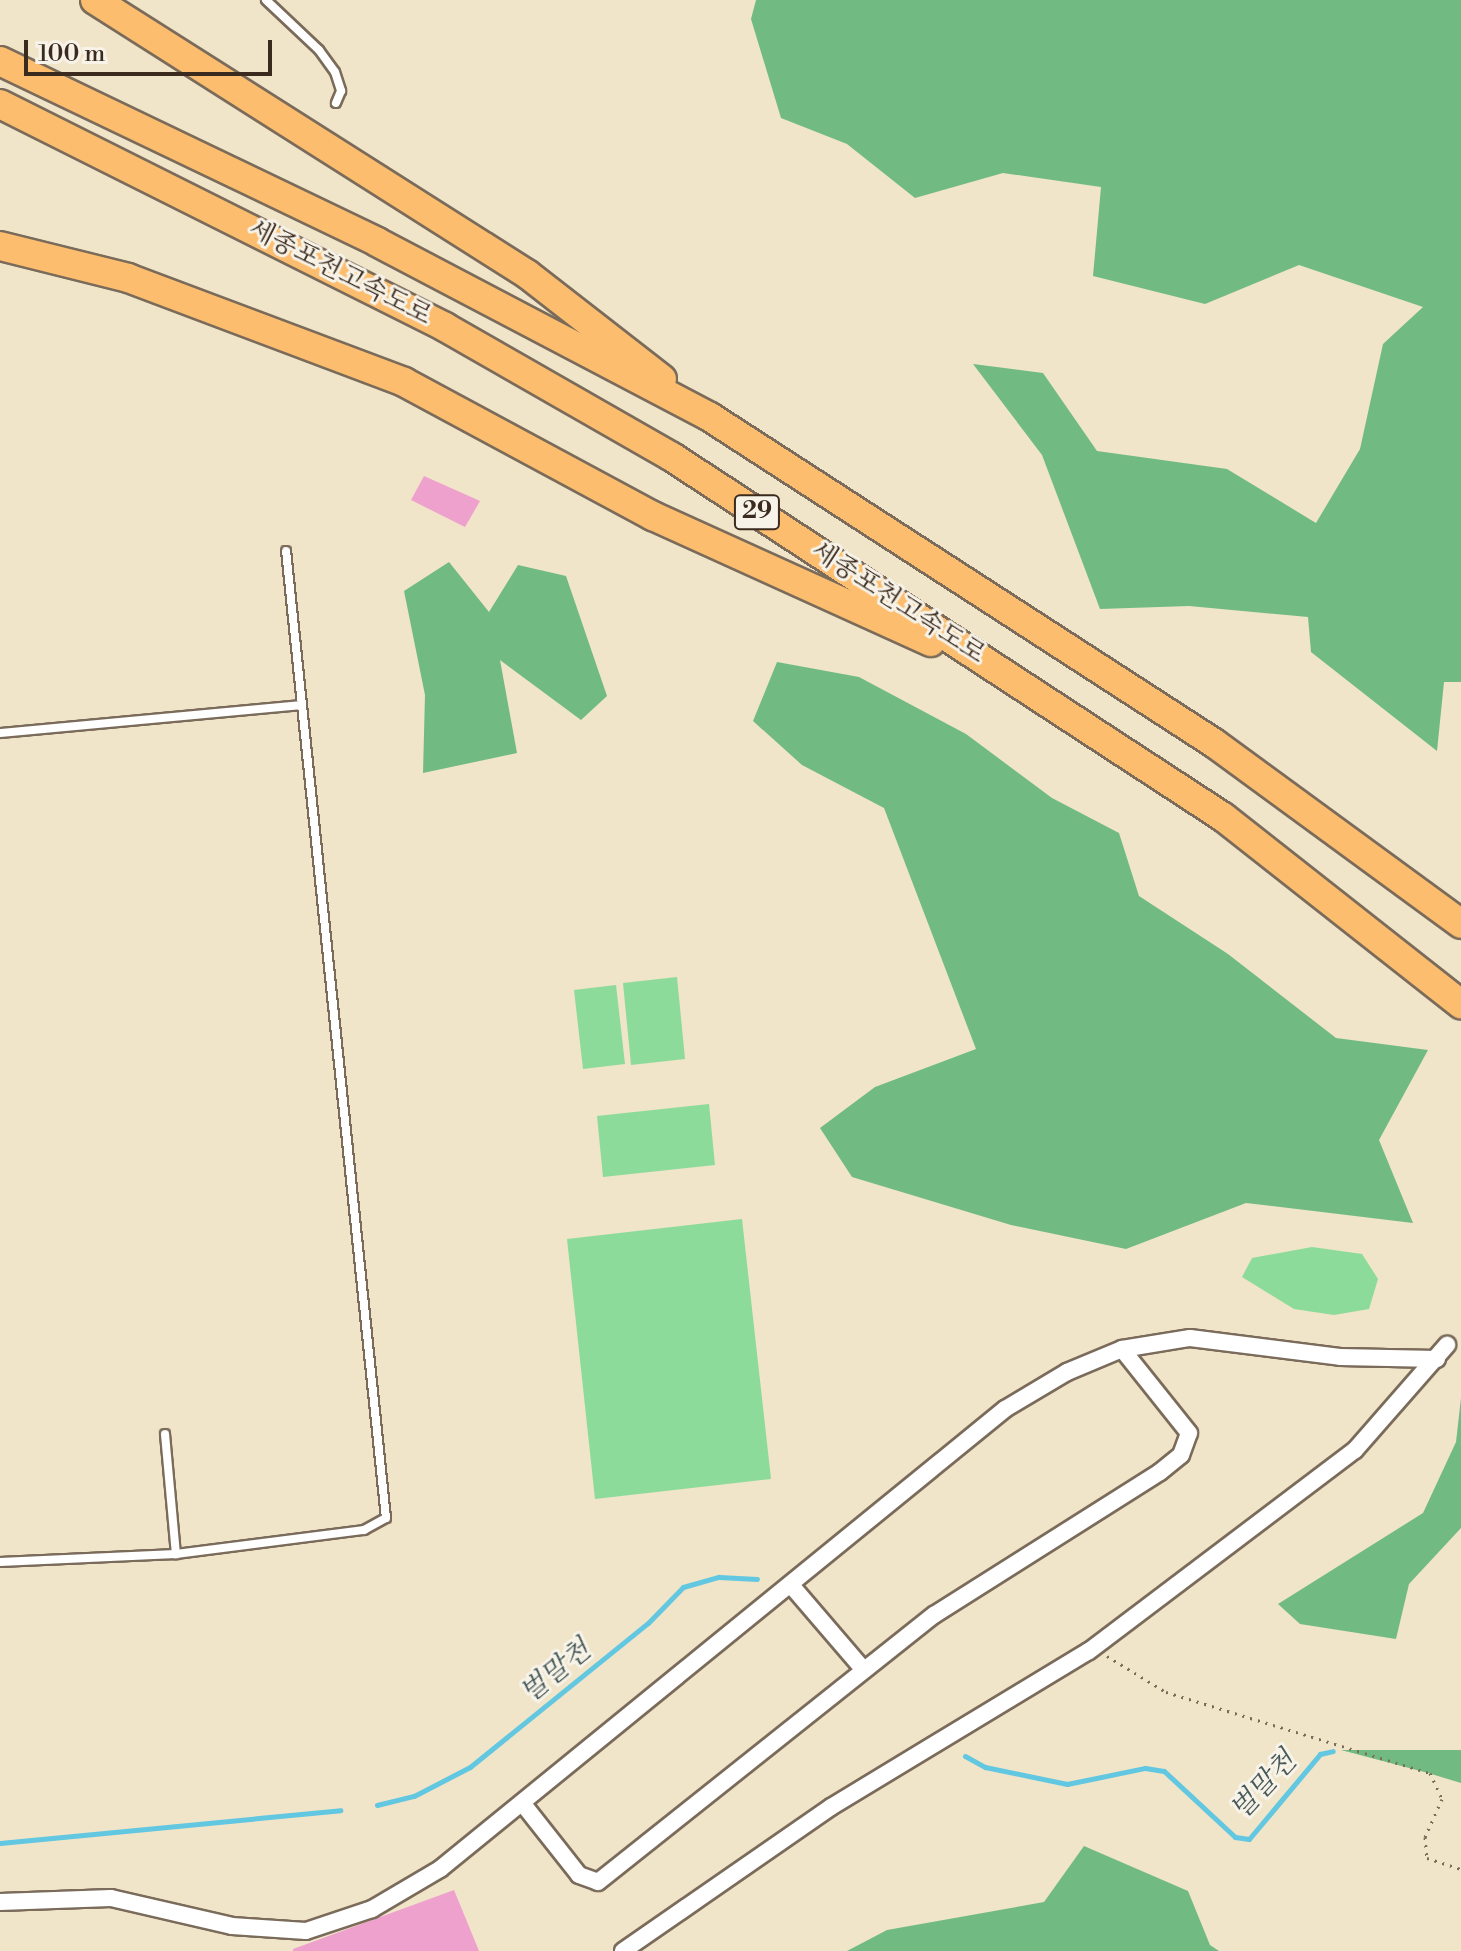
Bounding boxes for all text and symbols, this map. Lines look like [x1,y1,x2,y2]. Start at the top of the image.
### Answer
scale bar [28,24,276,74]
text: 100 m [38,39,105,69]
street label: 세종포천고속도로 [243,213,437,333]
road number: 29 [733,492,781,532]
street label: 세종포천고속도로 [805,535,991,671]
water label: 벌말천 [514,1633,598,1711]
water label: 벌말천 [1224,1745,1304,1827]

